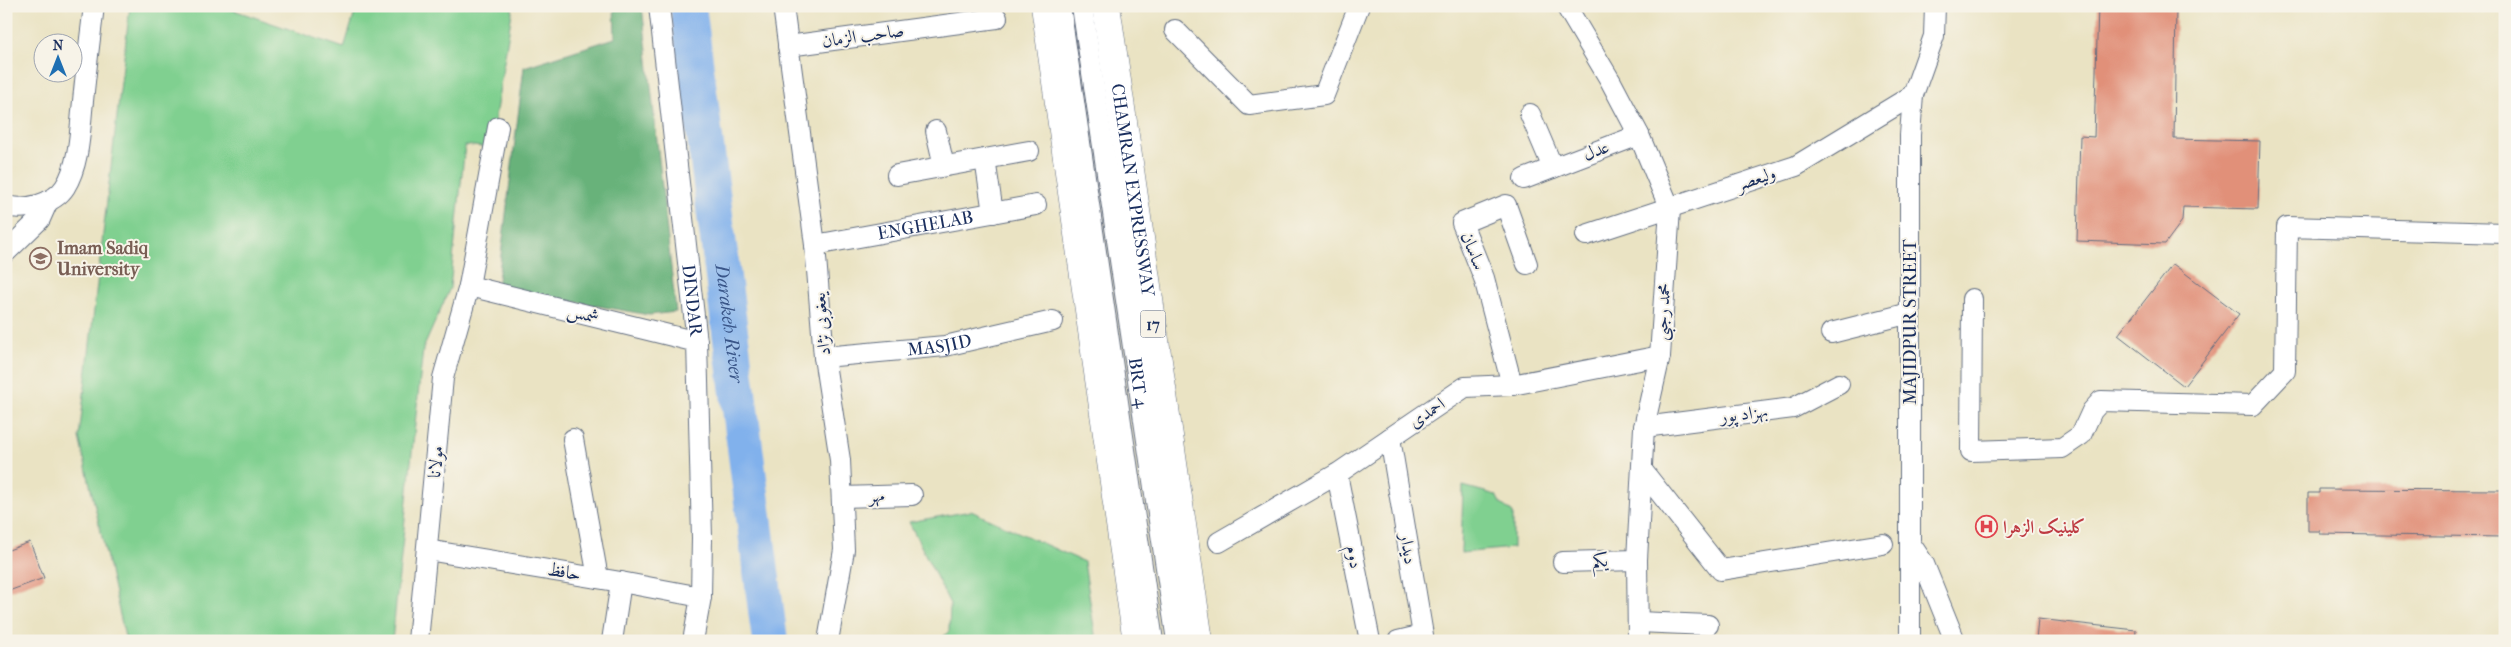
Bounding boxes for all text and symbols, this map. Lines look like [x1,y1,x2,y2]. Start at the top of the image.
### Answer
street label: صاحب الزمان [821,20,906,53]
north arrow [32,32,82,82]
text: N [53,37,64,54]
street label: CHAMRAN EXPRESSWAY [1107,82,1159,299]
street label: عدل [1580,136,1612,166]
street label: ولیعصر [1732,162,1779,197]
street label: ENGHELAB [876,206,975,244]
street label: ساسان [1456,229,1490,273]
place label: Imam Sadiq University [56,238,149,280]
street label: MAJIDPUR STREET [1900,238,1921,405]
school or university icon: Imam Sadiq University [29,246,53,270]
water label: Darakeh River [710,261,748,385]
street label: DINDAR [678,263,707,338]
street label: محمد رجبی [1651,283,1679,342]
street label: یعغوبی نژاد [809,290,837,356]
street label: شمس [565,300,601,329]
road number: 17 [1140,310,1166,338]
street label: MASJID [906,330,974,360]
street label: BRT 4 [1124,356,1153,410]
street label: احمدی [1405,393,1449,433]
street label: بهزاد پور [1717,401,1770,430]
street label: مولانا [424,445,448,479]
street label: مهر [867,485,885,508]
hospital icon: کلینیک الزهرا [1975,515,1999,539]
place label: کلینیک الزهرا [2003,517,2086,539]
street label: دیدار [1395,530,1421,566]
street label: دوم [1337,543,1367,571]
street label: یکم [1592,550,1610,578]
street label: حافظ [546,559,582,585]

